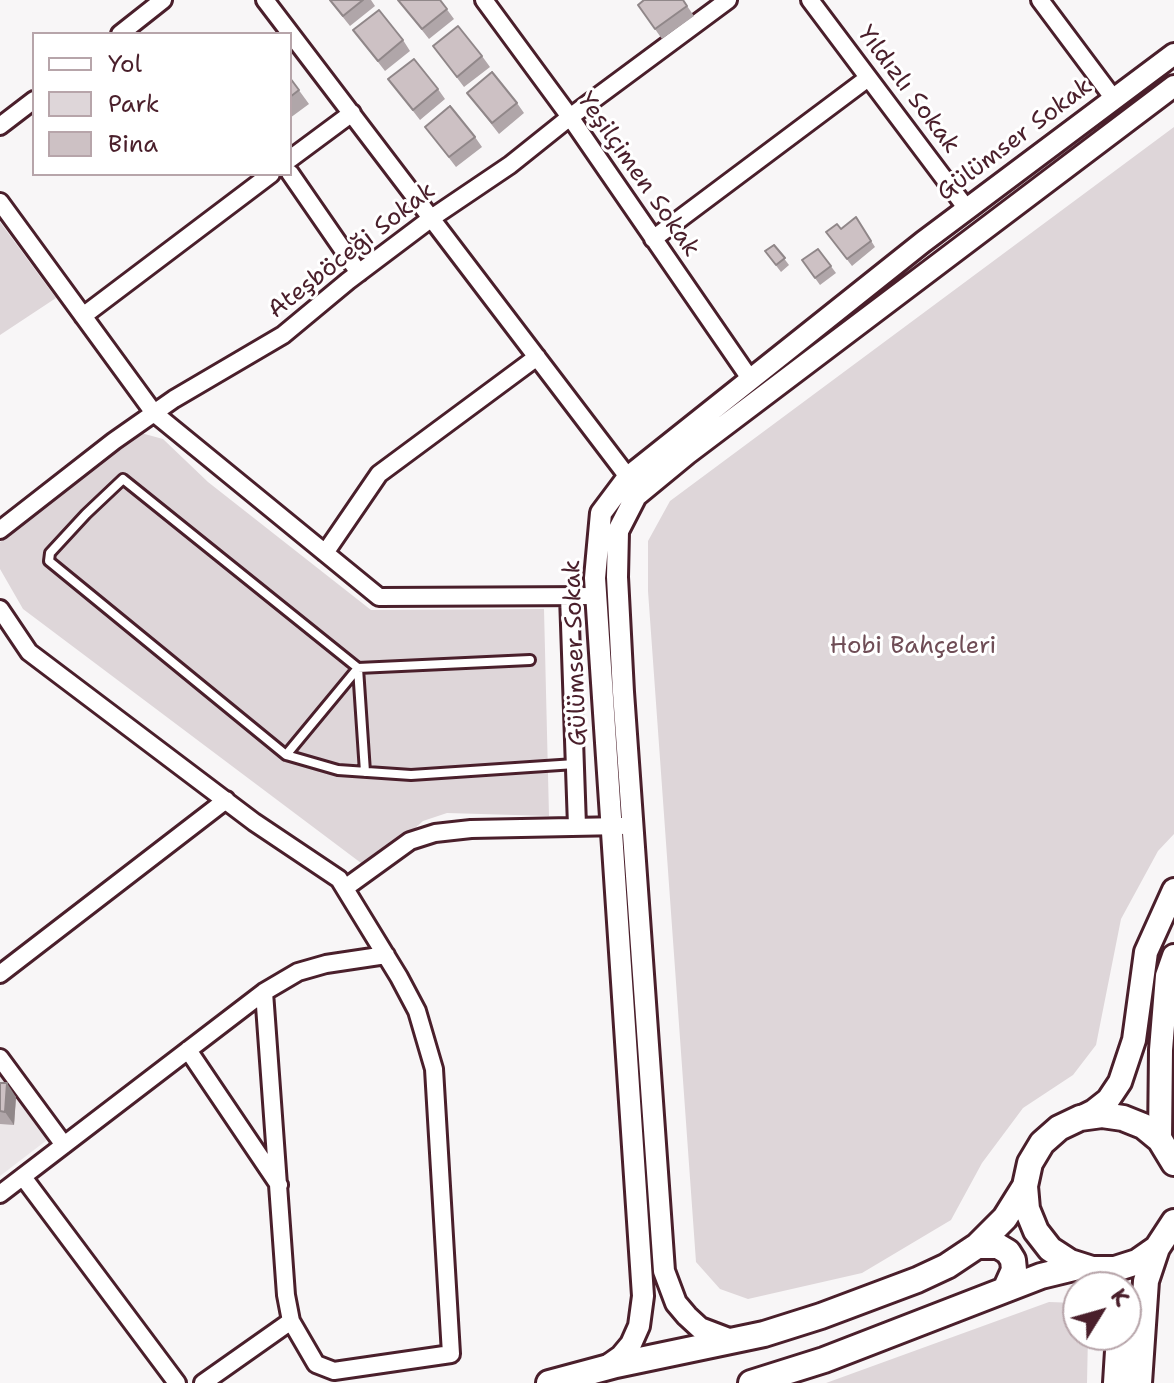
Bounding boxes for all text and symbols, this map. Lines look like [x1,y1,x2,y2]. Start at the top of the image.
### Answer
street label: Yıldızlı Sokak [851,21,965,159]
legend [32,32,292,176]
text: Yol [108,48,142,80]
street label: Gülümser Sokak [932,72,1098,208]
street label: Yeşilçimen Sokak [571,87,705,263]
text: Park [108,88,160,120]
text: Bina [108,128,158,160]
street label: Ateşböceği Sokak [263,177,441,325]
street label: Gülümser Sokak [558,559,594,747]
park label: Hobi Bahçeleri [830,633,996,661]
north arrow [1062,1271,1142,1351]
text: K [1104,1283,1136,1312]

